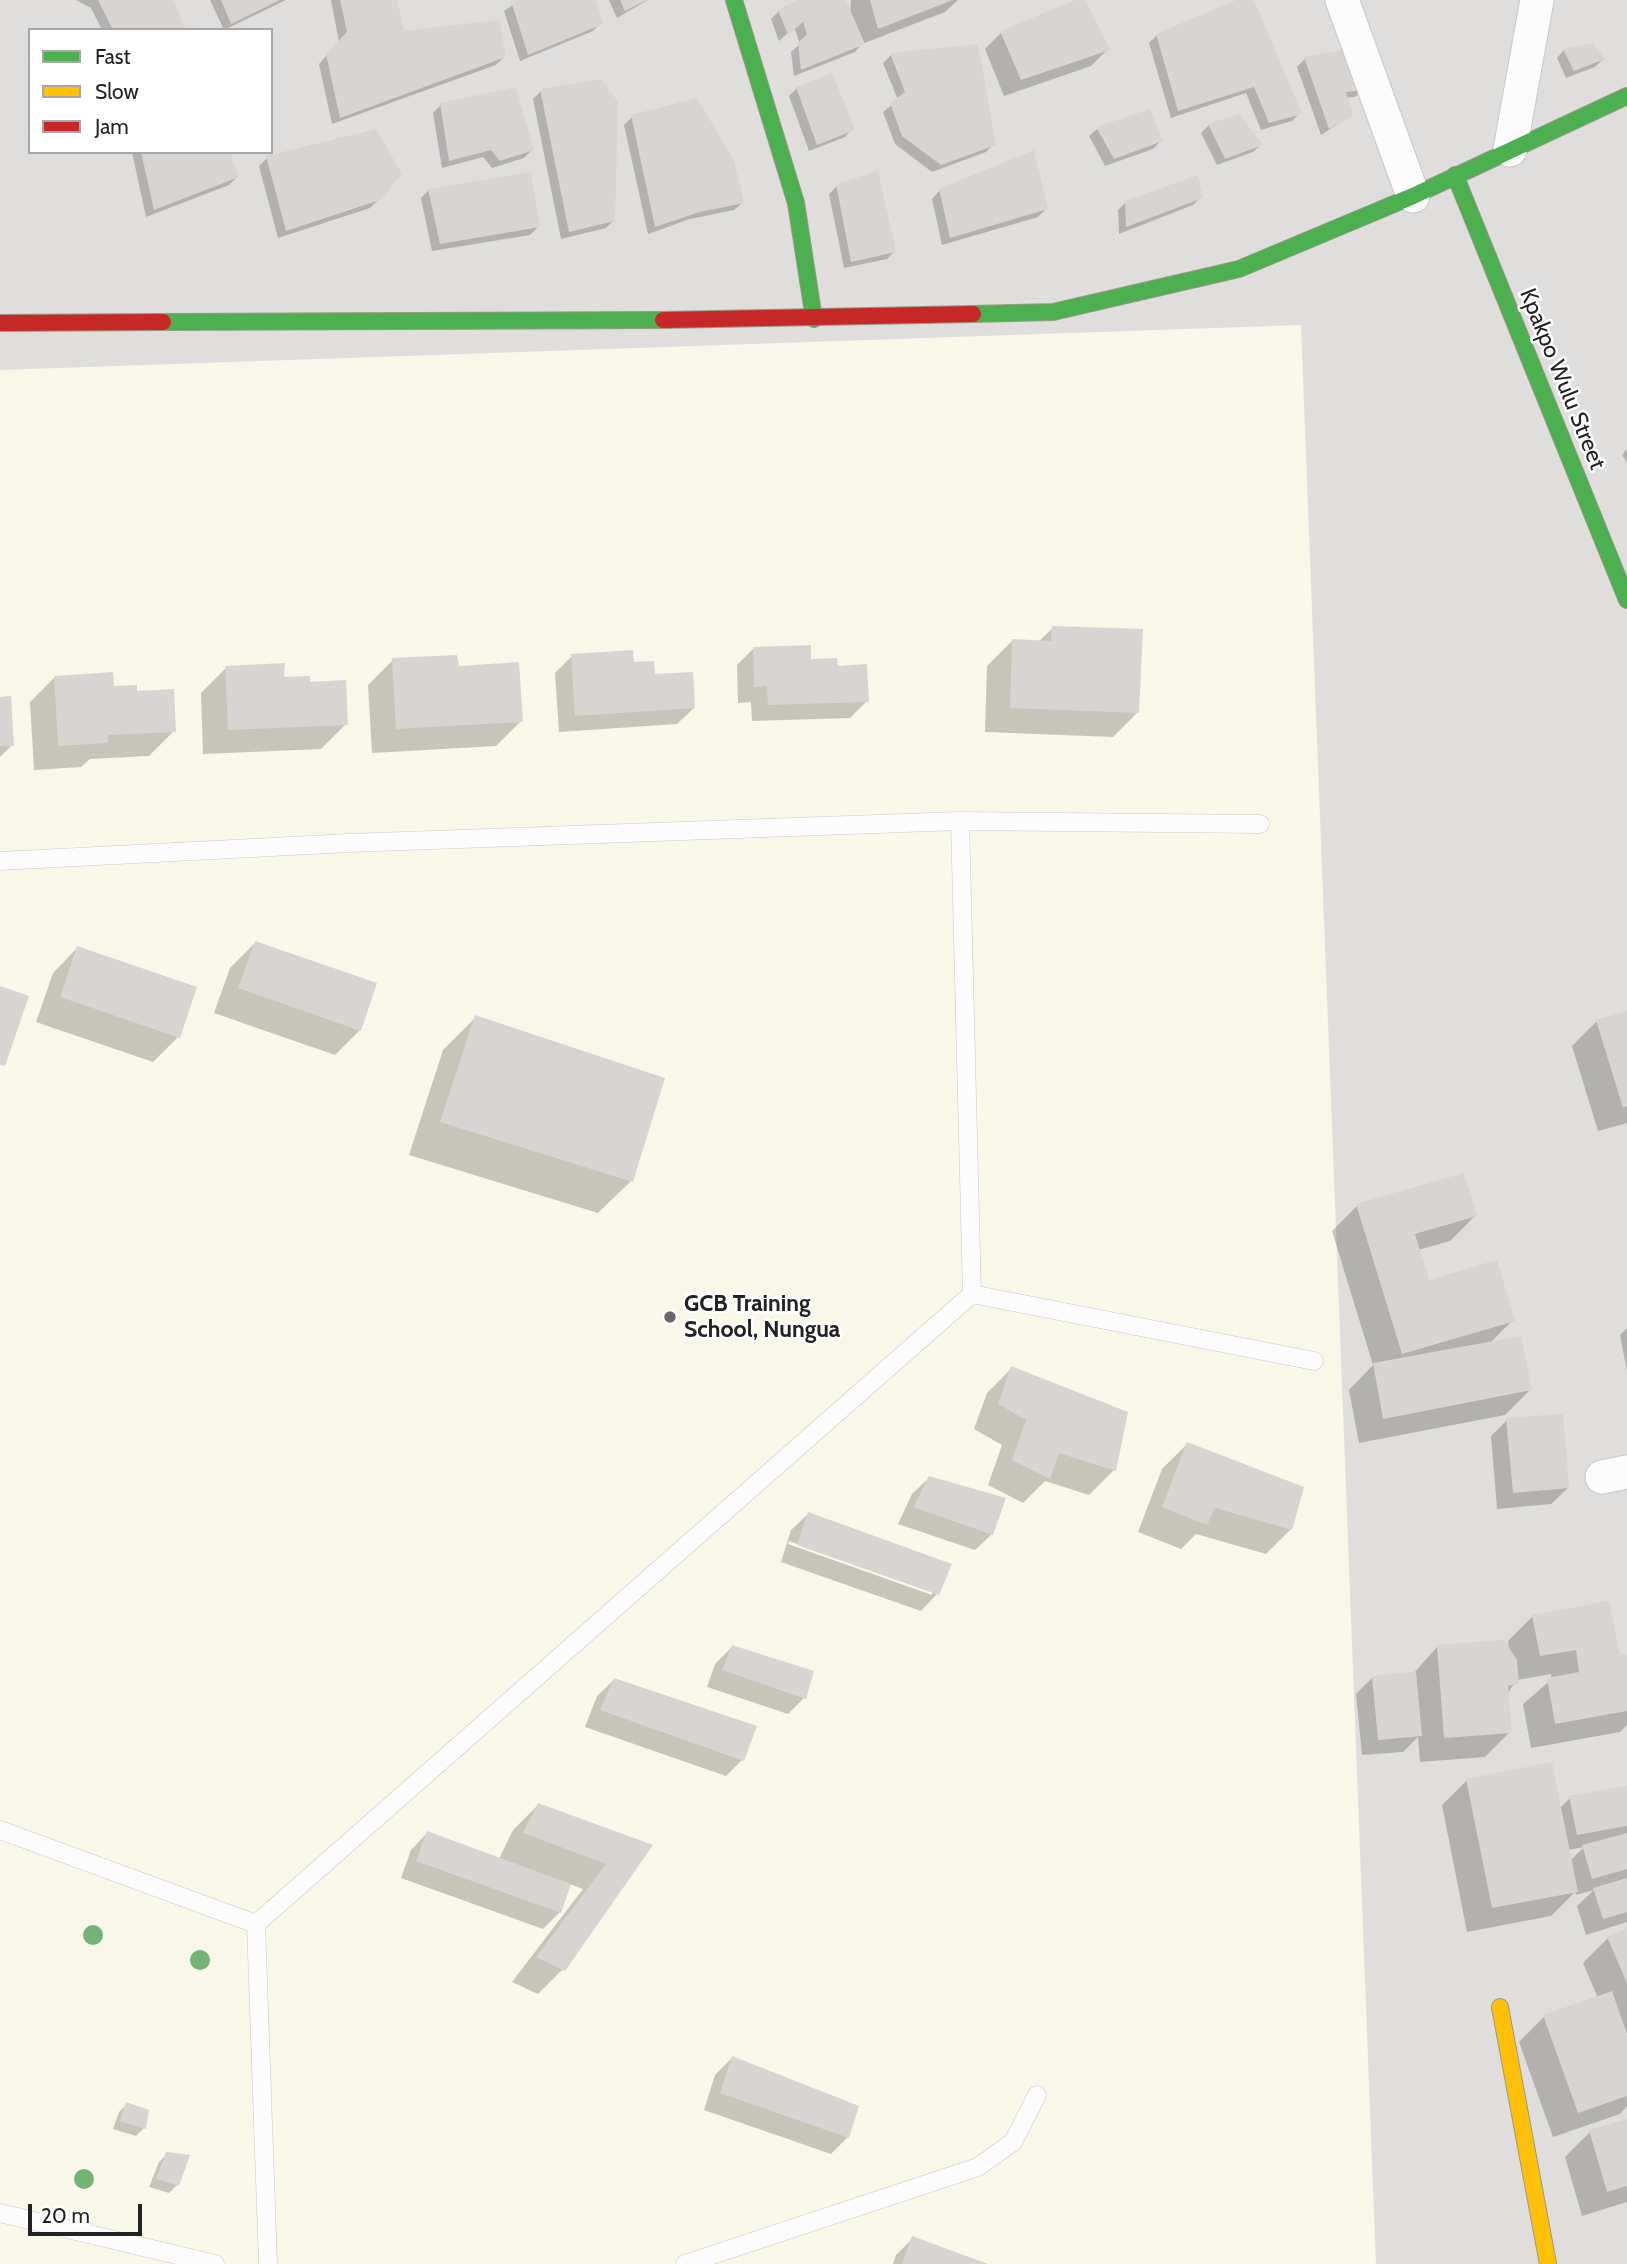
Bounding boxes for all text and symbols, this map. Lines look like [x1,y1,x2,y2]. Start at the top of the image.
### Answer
legend [28,28,273,154]
text: Fast [95,44,131,69]
text: Slow [95,79,139,104]
text: Jam [95,114,129,139]
street label: Kpakpo Wulu Street [1513,284,1611,474]
place label: GCB Training School, Nungua [684,1290,840,1344]
marker: GCB Training School, Nungua [662,1309,678,1325]
scale bar [32,2190,145,2234]
text: 20 m [41,2203,90,2228]

